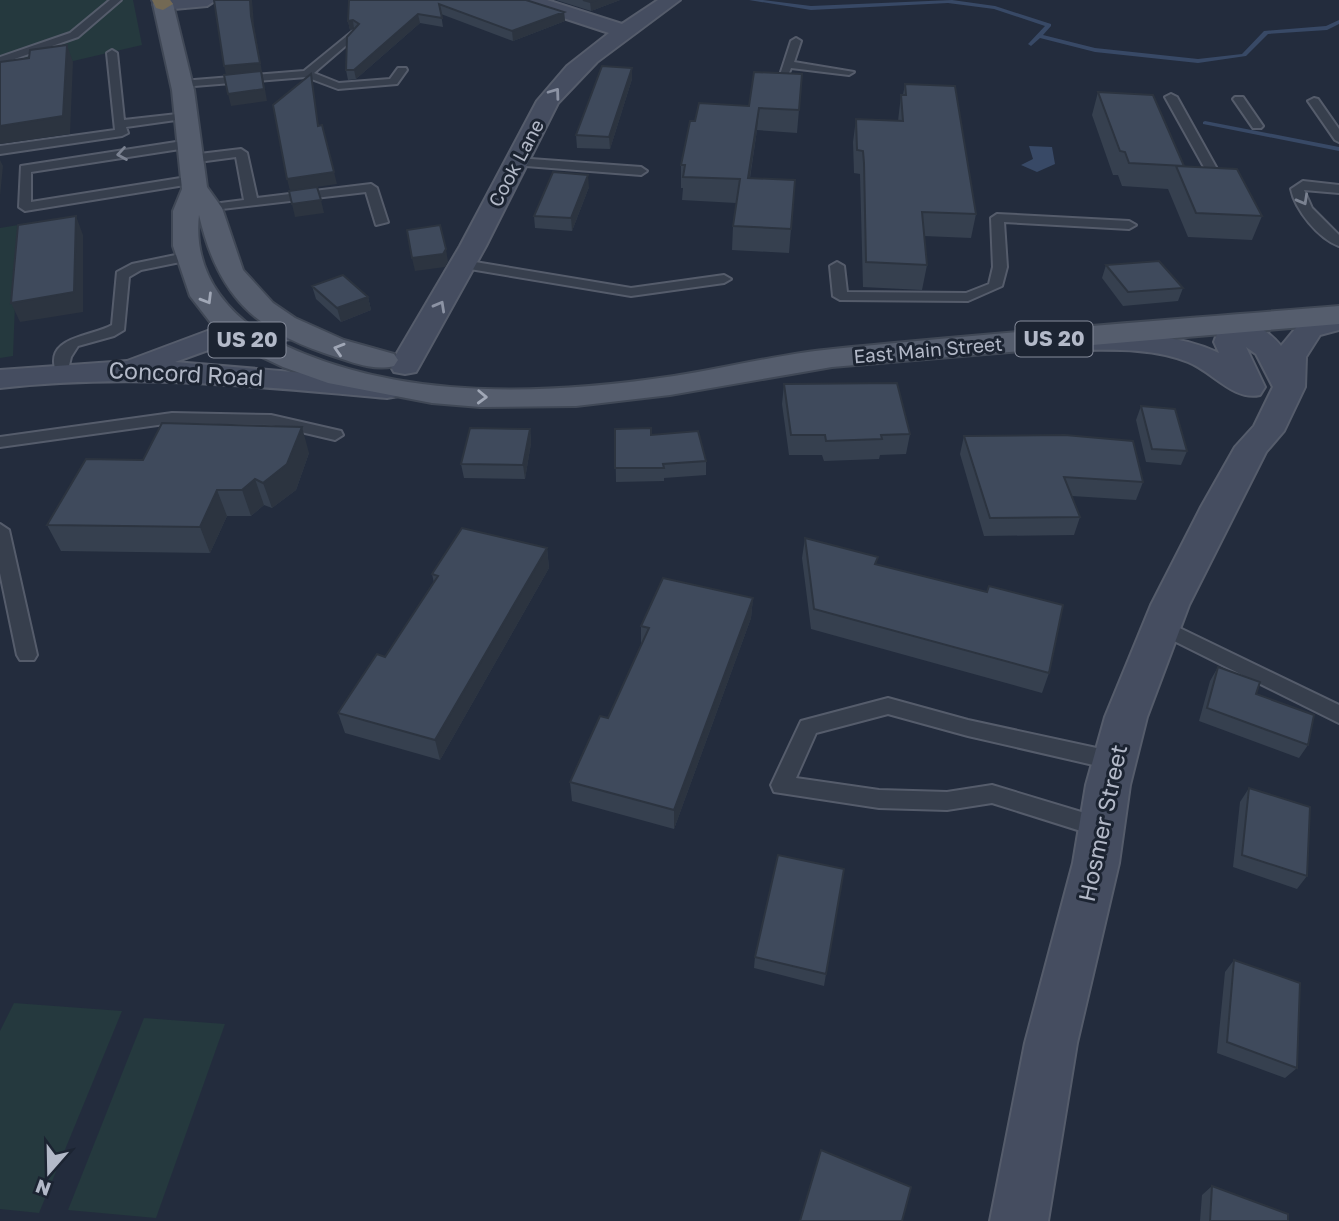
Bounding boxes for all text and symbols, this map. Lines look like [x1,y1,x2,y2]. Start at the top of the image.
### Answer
one-way arrow [546,88,559,101]
street label: Cook Lane [483,115,548,210]
one-way arrow [116,146,128,161]
one-way arrow [1295,193,1308,206]
one-way arrow [198,292,211,305]
one-way arrow [431,301,445,313]
road number: US 20 [208,322,286,358]
road number: US 20 [1016,322,1092,356]
street label: East Main Street [853,332,1003,367]
one-way arrow [333,342,345,357]
street label: Concord Road [108,355,264,391]
one-way arrow [477,389,488,404]
street label: Hosmer Street [1072,742,1132,904]
north arrow [14,1137,84,1207]
text: N [32,1175,54,1202]

